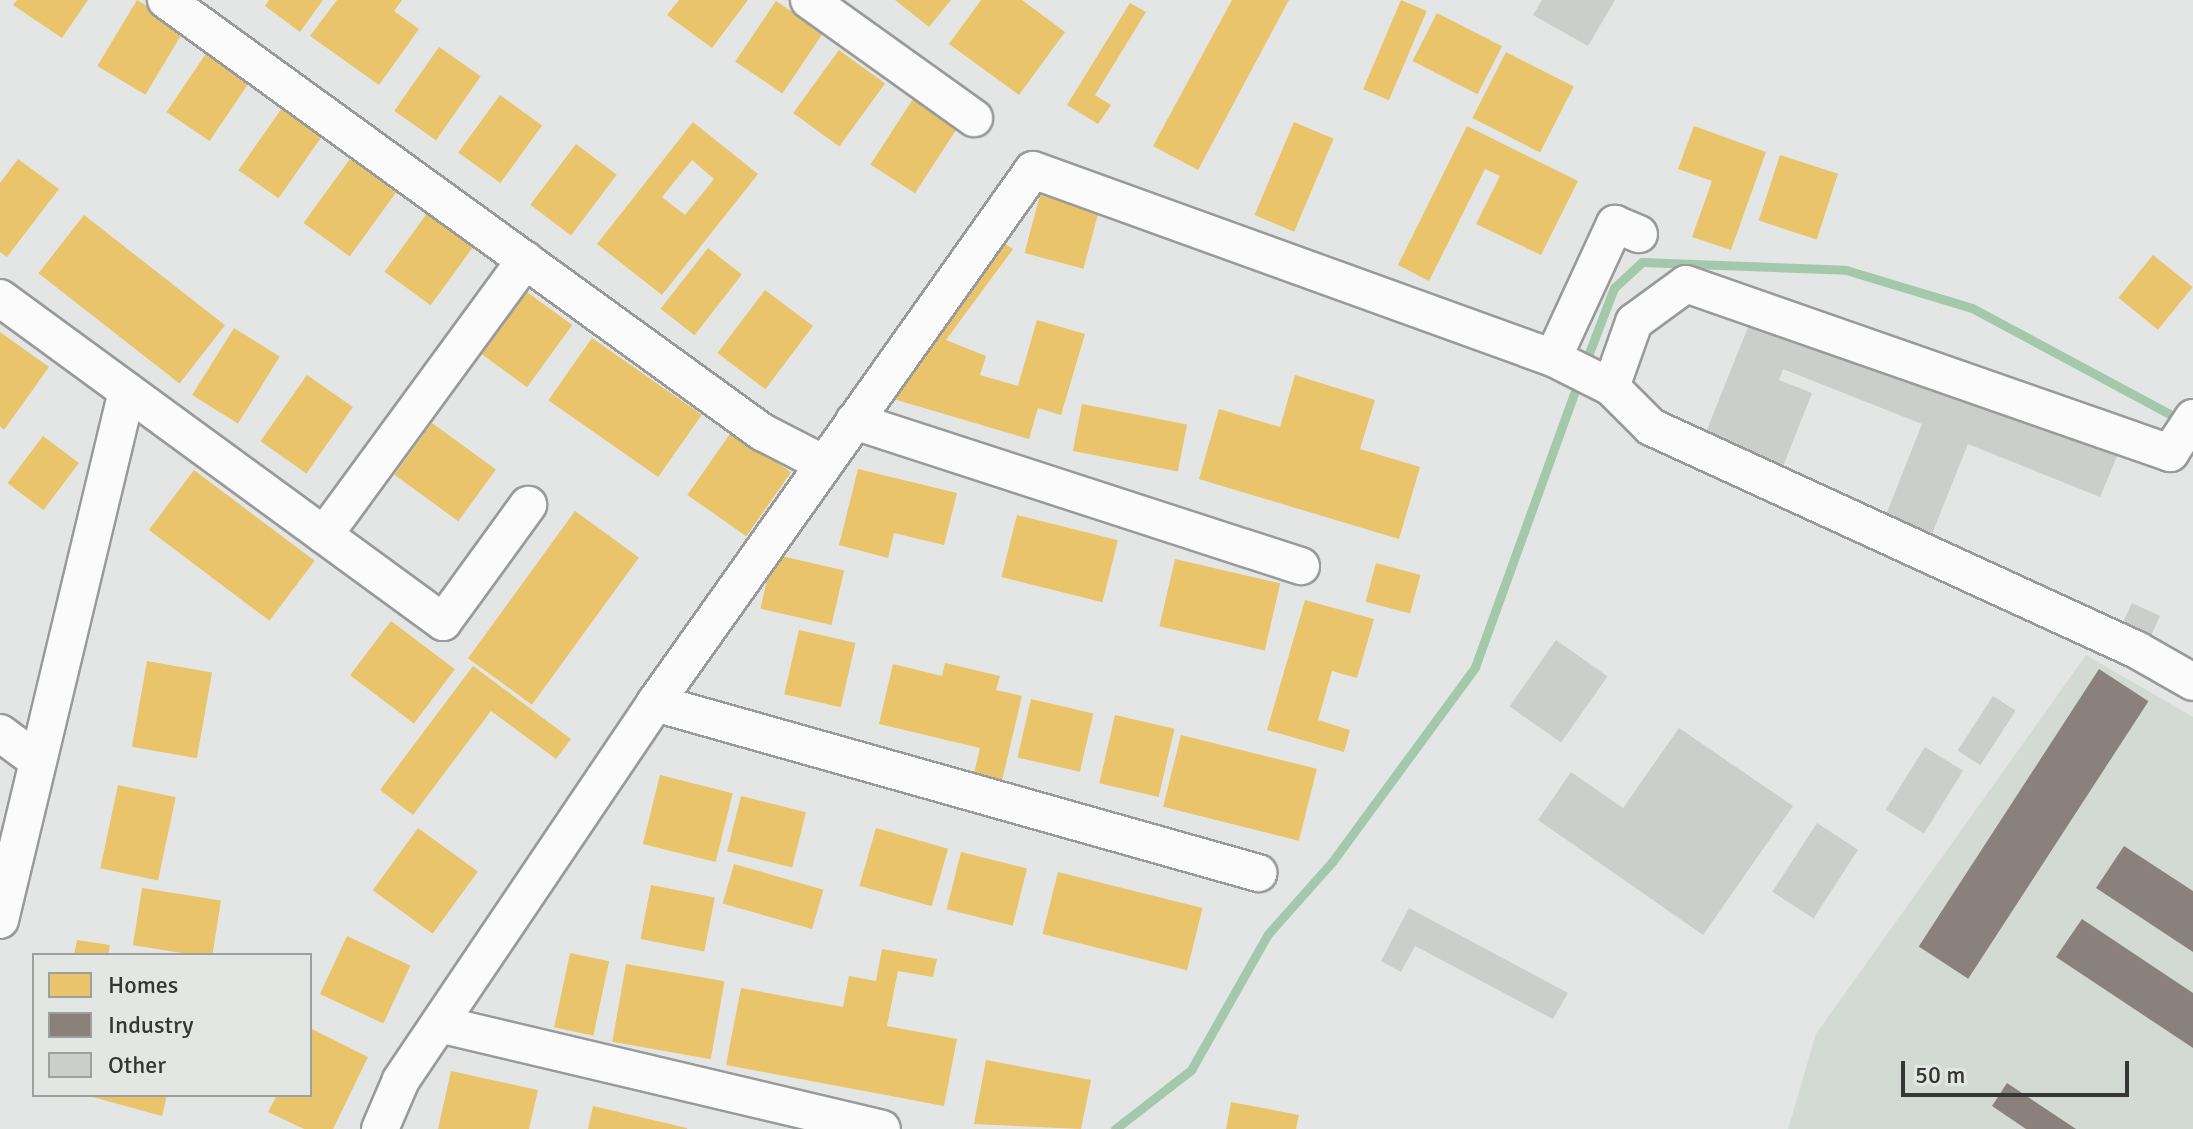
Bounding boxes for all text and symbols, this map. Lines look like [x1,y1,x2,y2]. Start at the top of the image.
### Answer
legend [32,953,312,1097]
text: Homes [108,970,178,1000]
text: Industry [108,1010,194,1040]
scale bar [1905,1045,2133,1095]
text: Other [108,1050,166,1080]
text: 50 m [1915,1060,1965,1090]

